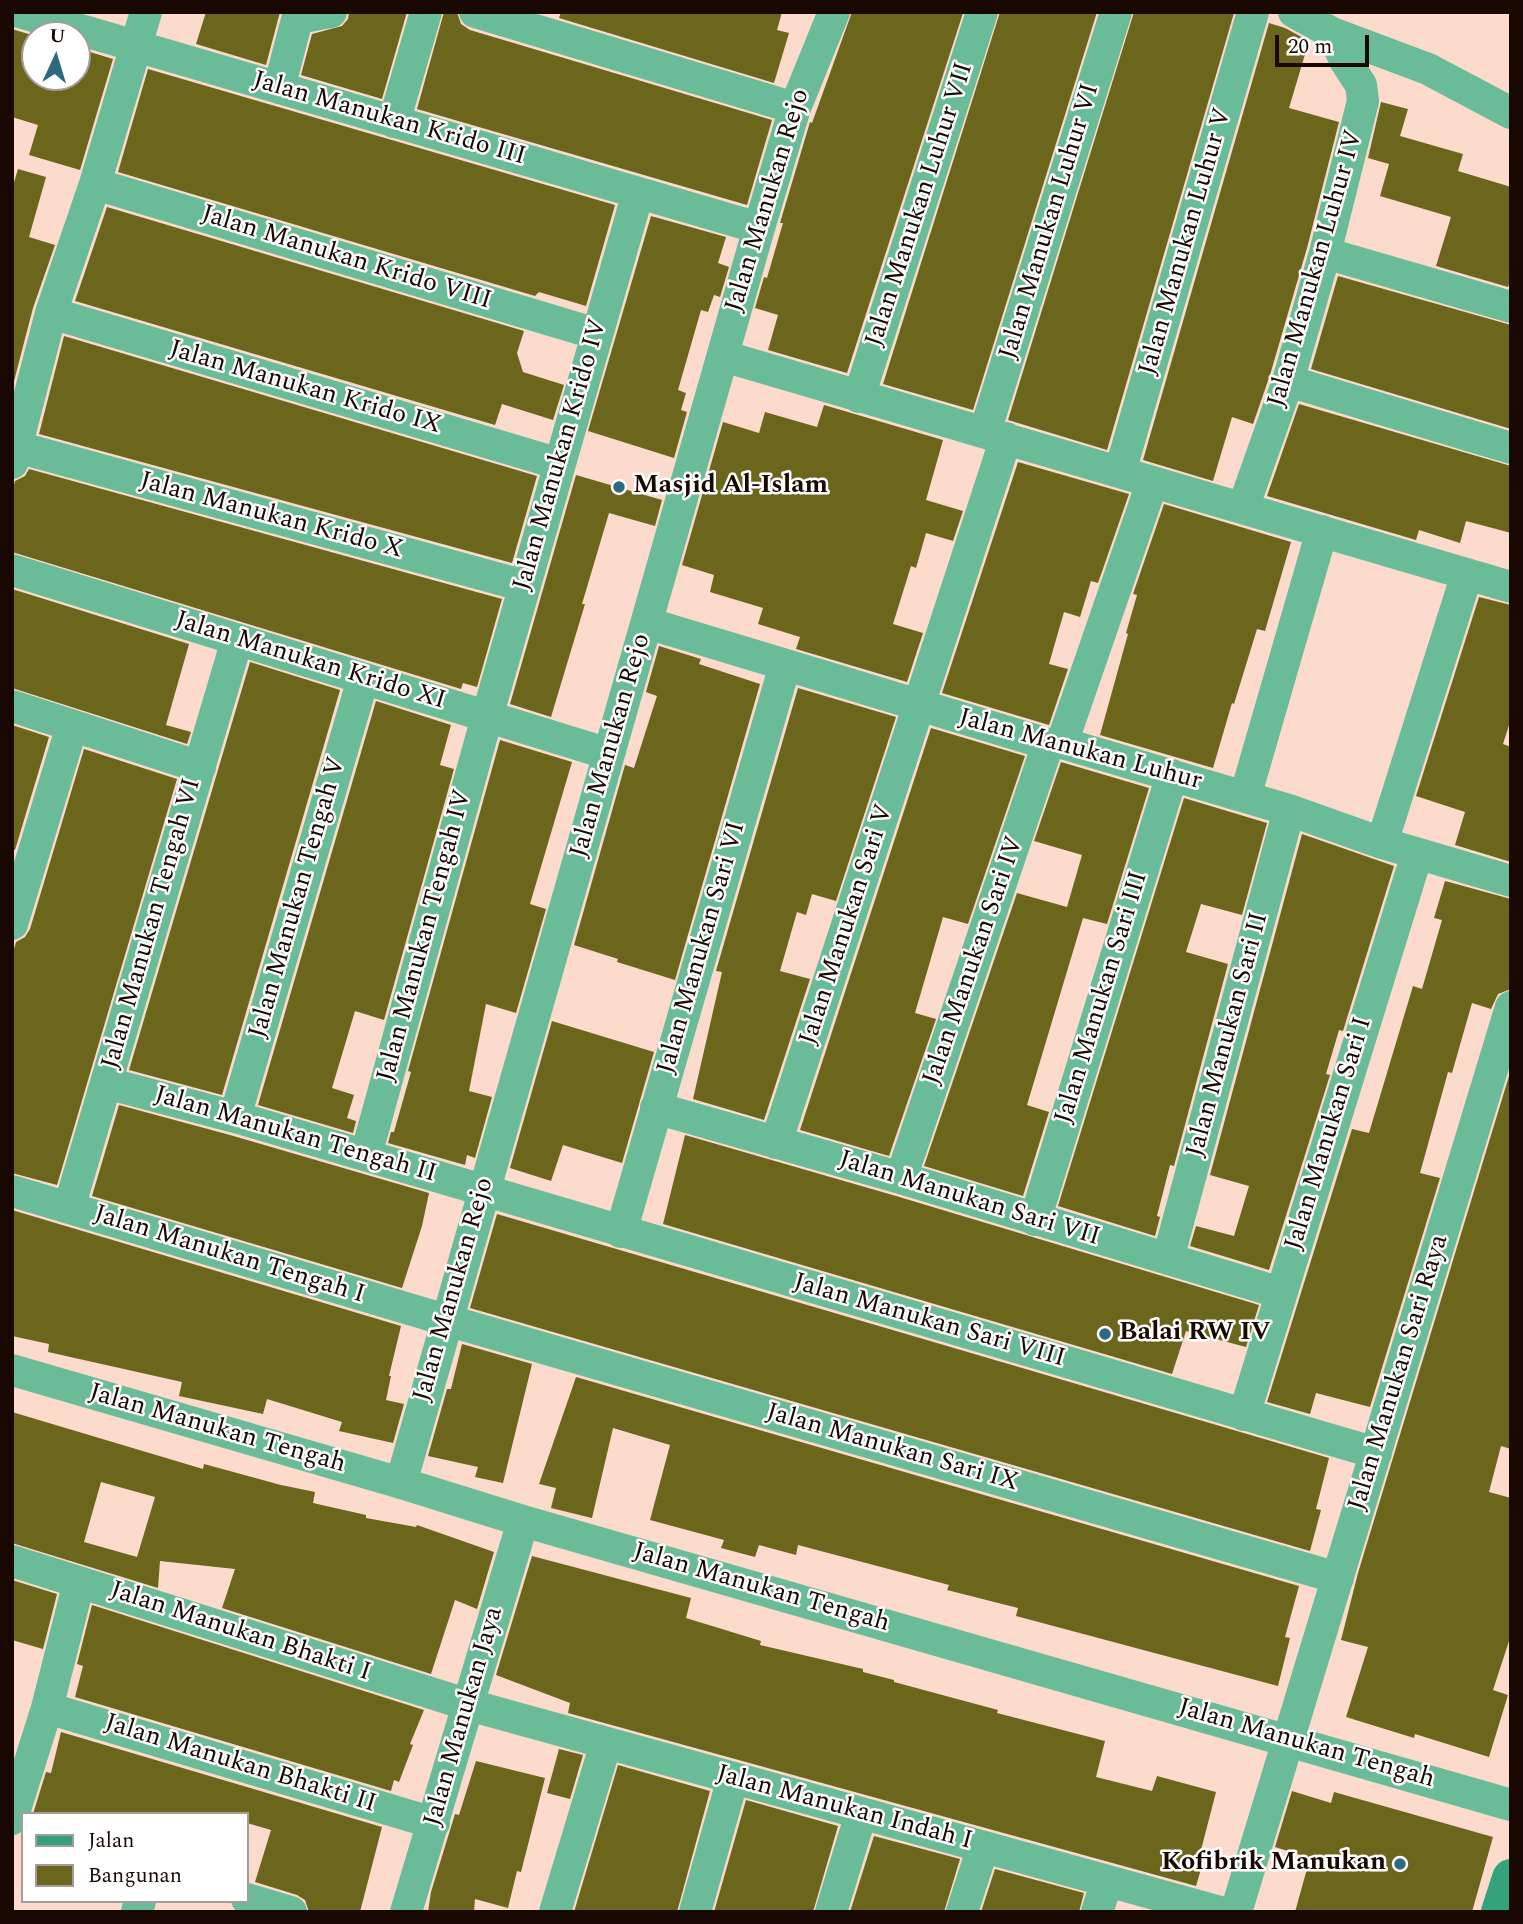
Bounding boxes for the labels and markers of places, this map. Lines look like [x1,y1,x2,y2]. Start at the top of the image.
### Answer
place label: Masjid Al-Islam [633,471,828,503]
marker: Masjid Al-Islam [611,479,627,495]
place label: Balai RW IV [1119,1318,1271,1350]
marker: Balai RW IV [1097,1326,1113,1342]
place label: Kofibrik Manukan [1161,1848,1386,1880]
marker: Kofibrik Manukan [1392,1856,1408,1872]

